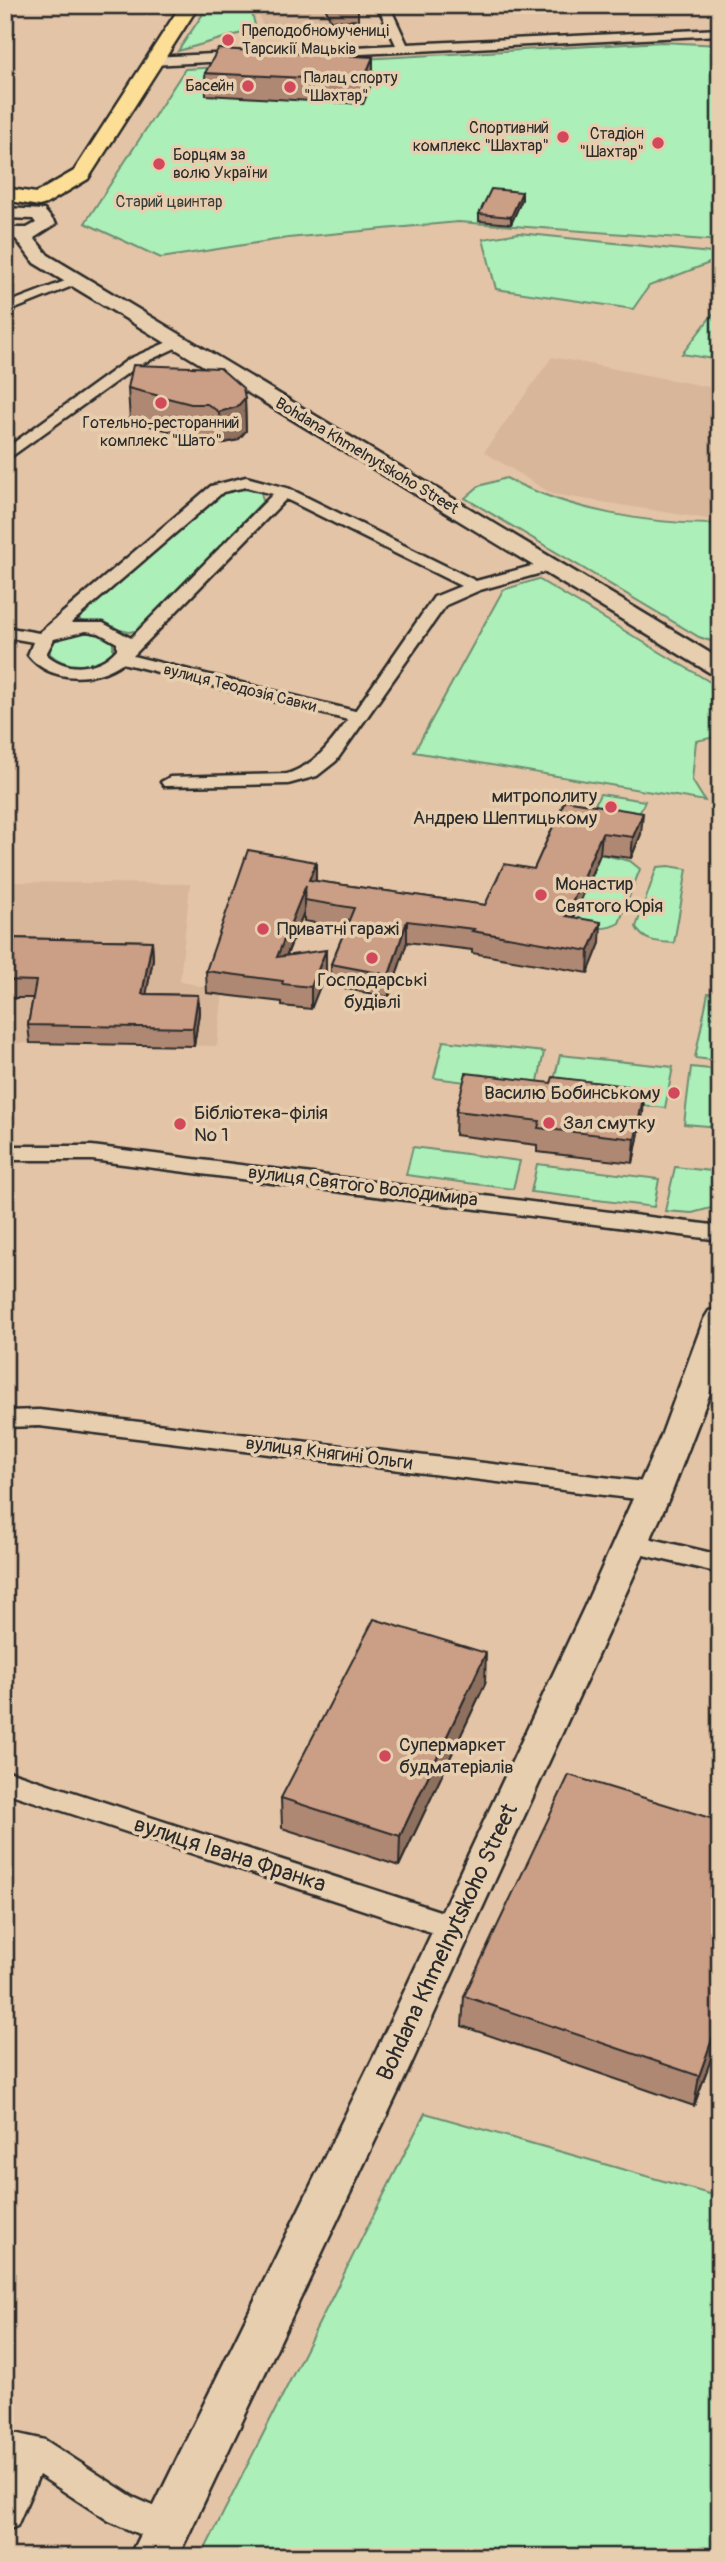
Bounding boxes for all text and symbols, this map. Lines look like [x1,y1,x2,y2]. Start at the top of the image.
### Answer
place label: Преподобномучениці Тарсикії Мацьків [242,21,389,59]
marker: Преподобномучениці Тарсикії Мацьків [220,32,236,48]
place label: Палац спорту "Шахтар" [304,68,398,106]
place label: Басейн [185,76,234,96]
marker: Басейн [240,78,256,94]
marker: Палац спорту "Шахтар" [282,79,298,95]
place label: Спортивний комплекс "Шахтар" [413,118,549,156]
place label: Стадіон "Шахтар" [579,124,644,162]
marker: Спортивний комплекс "Шахтар" [555,129,571,145]
marker: Стадіон "Шахтар" [650,135,666,151]
place label: Борцям за волю України [173,145,267,183]
marker: Борцям за волю України [151,156,167,172]
park label: Старий цвинтар [115,192,223,212]
street label: Bohdana Khmelnytskoho Street [272,393,463,519]
marker: Готельно-ресторанний комплекс "Шато" [153,395,169,411]
place label: Готельно-ресторанний комплекс "Шато" [83,413,239,451]
street label: вулиця Теодозія Савки [161,659,319,717]
place label: митрополиту Андрею Шептицькому [413,784,597,830]
marker: митрополиту Андрею Шептицькому [603,799,619,815]
place label: Монастир Святого Юрія [555,872,663,918]
marker: Монастир Святого Юрія [533,887,549,903]
place label: Приватні гаражі [277,917,399,941]
marker: Приватні гаражі [255,921,271,937]
marker: Господарські будівлі [364,950,380,966]
place label: Господарські будівлі [317,968,427,1014]
place label: Василю Бобинському [484,1081,660,1105]
marker: Василю Бобинському [666,1085,682,1101]
place label: Бiблiотека-фiлiя № 1 [194,1101,328,1147]
place label: Зал смутку [563,1111,655,1135]
marker: Зал смутку [541,1115,557,1131]
marker: Бiблiотека-фiлiя № 1 [172,1116,188,1132]
street label: вулиця Святого Володимира [247,1160,479,1212]
street label: вулиця Княгині Ольги [244,1431,414,1475]
place label: Супермаркет будматеріалів [399,1733,514,1779]
marker: Супермаркет будматеріалів [377,1748,393,1764]
street label: Bohdana Khmelnytskoho Street [370,1798,524,2085]
street label: вулиця Івана Франка [130,1809,330,1899]

